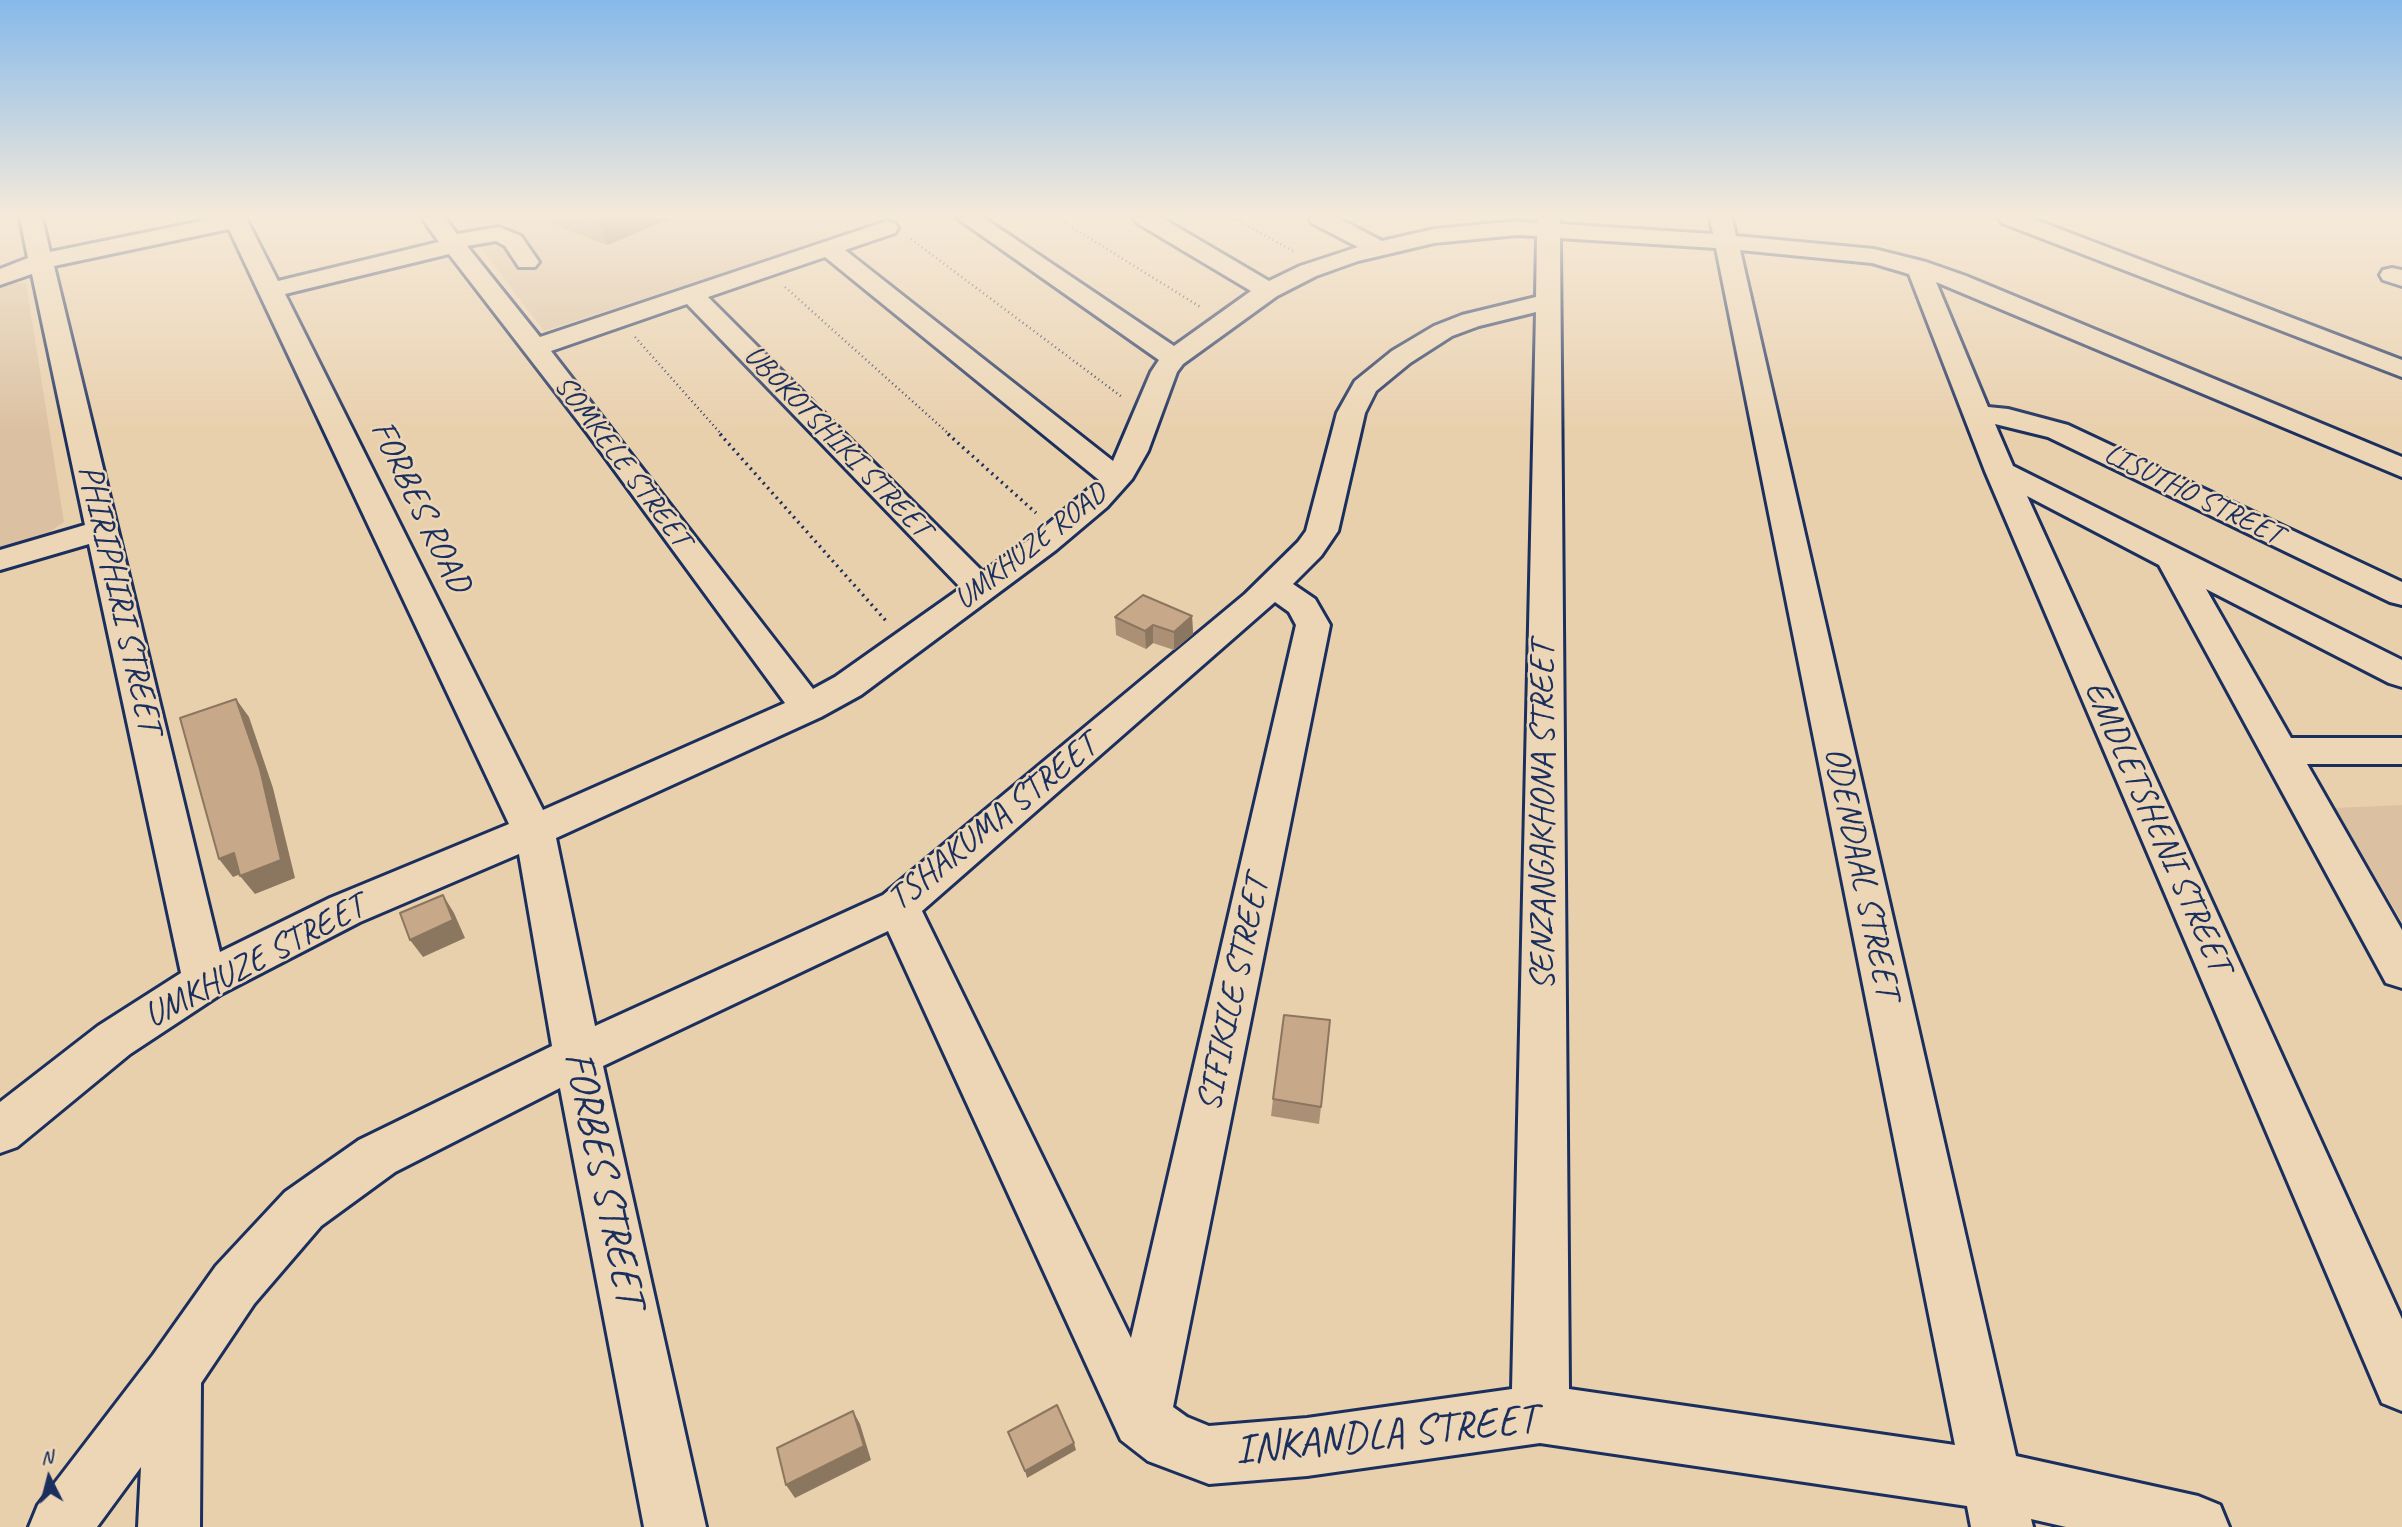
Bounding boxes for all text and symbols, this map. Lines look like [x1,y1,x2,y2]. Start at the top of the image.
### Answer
street label: UBOKOTSHIKI STREET [736,338,938,546]
street label: SOMKELE STREET [546,369,698,555]
street label: FORBES ROAD [360,414,480,600]
street label: LISUTHO STREET [2098,436,2288,554]
street label: PHIRIPHIRI STREET [68,461,170,737]
street label: UMKHUZE ROAD [947,476,1115,618]
street label: SENZANGAKHONA STREET [1523,642,1565,990]
street label: EMDLETSHENI STREET [2074,675,2240,979]
street label: TSHAKUMA STREET [880,726,1106,920]
street label: ODENDAAL STREET [1814,743,1908,1003]
street label: SIFIKILE STREET [1189,873,1279,1115]
street label: UMKHUZE STREET [137,886,373,1038]
street label: FORBES STREET [551,1047,655,1311]
street label: INKANDLA STREET [1233,1395,1539,1477]
north arrow [14,1443,84,1513]
text: N [40,1445,54,1470]

